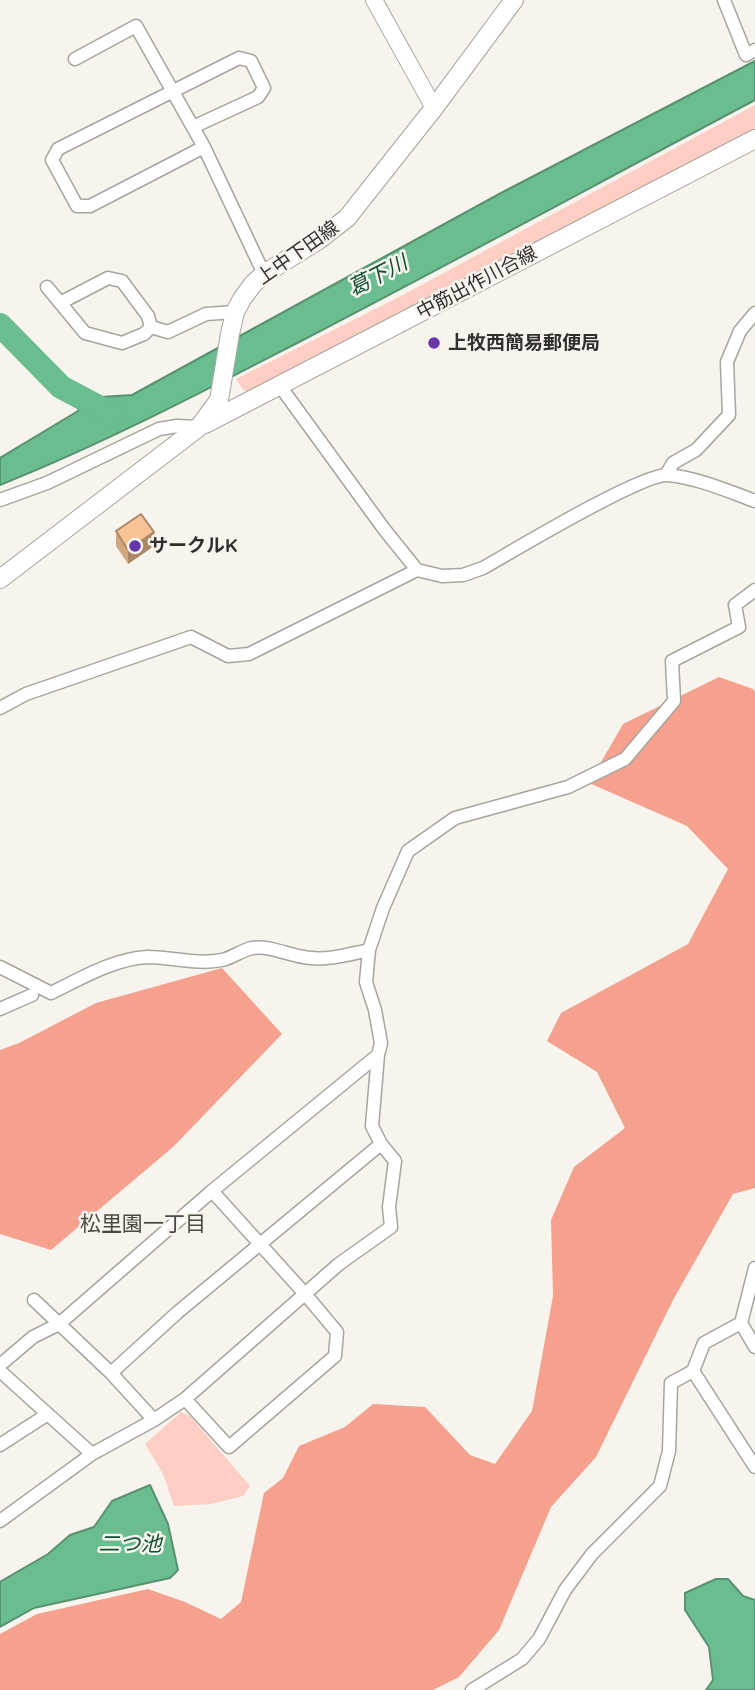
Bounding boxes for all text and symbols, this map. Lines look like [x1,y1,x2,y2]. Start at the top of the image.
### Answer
street label: 上中下田線 [253,216,343,290]
street label: 中筋出作川合線 [413,242,541,324]
water label: 葛下川 [344,250,412,302]
place label: 上牧西簡易郵便局 [448,332,600,354]
marker: 上牧西簡易郵便局 [426,335,442,351]
place label: サークルK [149,535,237,557]
marker: サークルK [127,538,143,554]
district label: 松里園一丁目 [80,1212,206,1238]
water label: 二つ池 [99,1532,161,1558]

